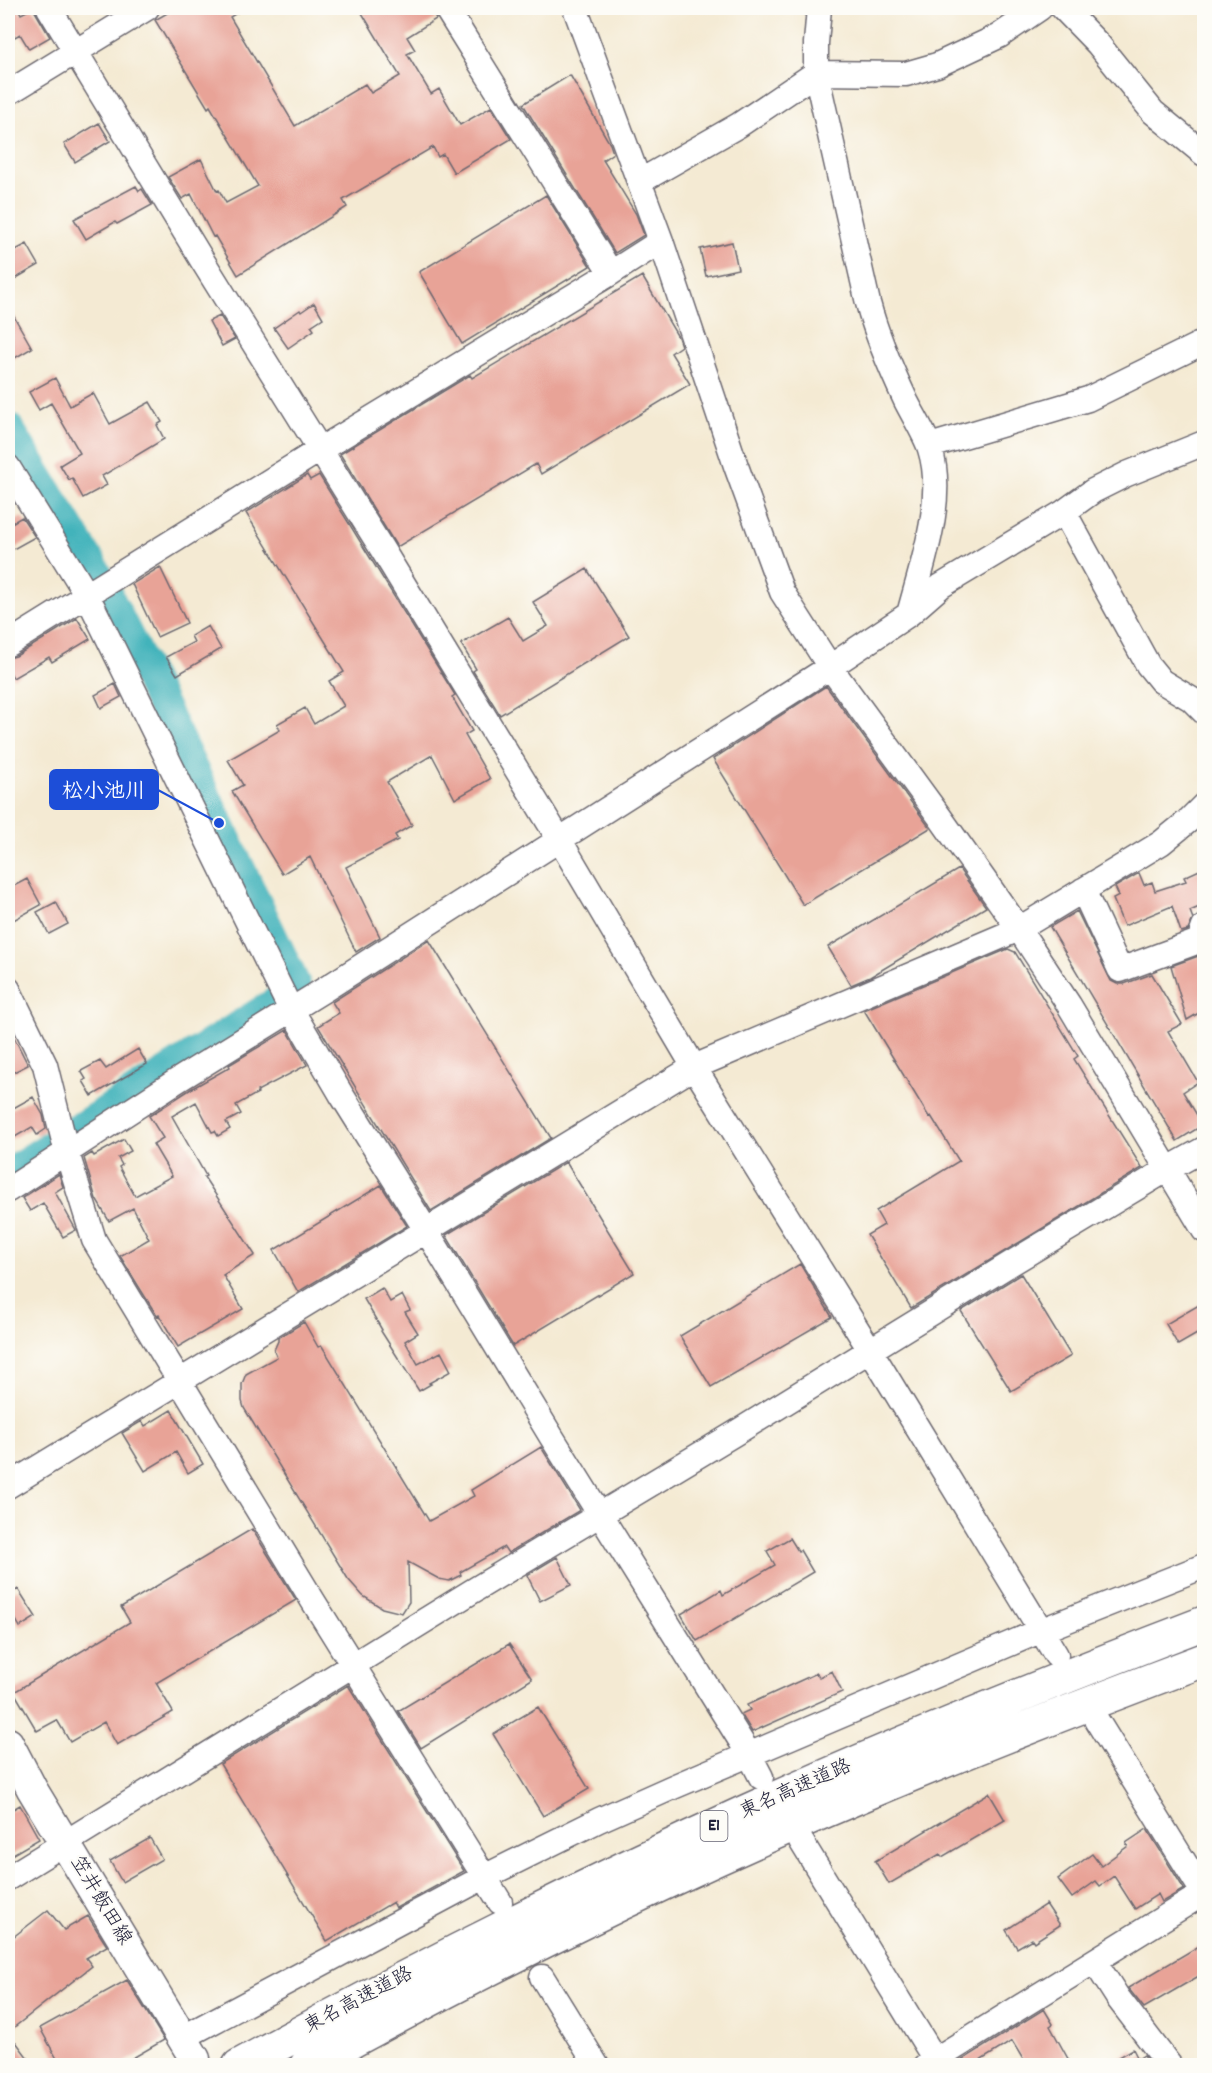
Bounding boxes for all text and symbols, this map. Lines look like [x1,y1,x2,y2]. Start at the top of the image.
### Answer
callout: 松小池川 [50,770,158,809]
text: 松小池川 [62,778,146,808]
street label: 東名高速道路 [735,1753,857,1827]
road number: E1 [700,1811,728,1841]
street label: 笠井飯田線 [62,1851,138,1951]
street label: 東名高速道路 [299,1960,419,2042]

